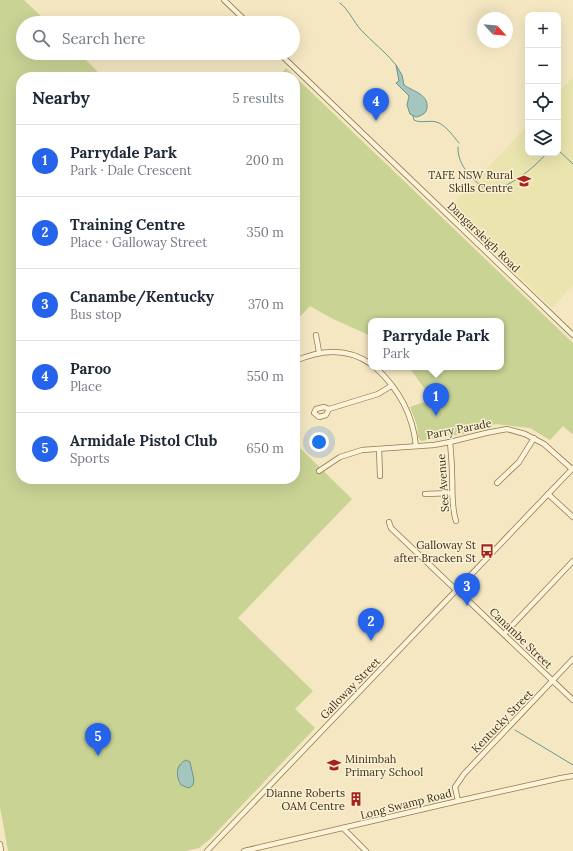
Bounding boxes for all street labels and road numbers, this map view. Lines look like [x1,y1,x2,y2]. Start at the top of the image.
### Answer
street label: Dangarsleigh Road [445,199,524,275]
street label: Parry Parade [425,416,493,442]
street label: See Avenue [434,453,452,513]
street label: Canambe Street [487,604,556,672]
street label: Galloway Street [317,654,384,722]
street label: Kentucky Street [468,686,536,755]
street label: Long Swamp Road [359,786,454,822]

